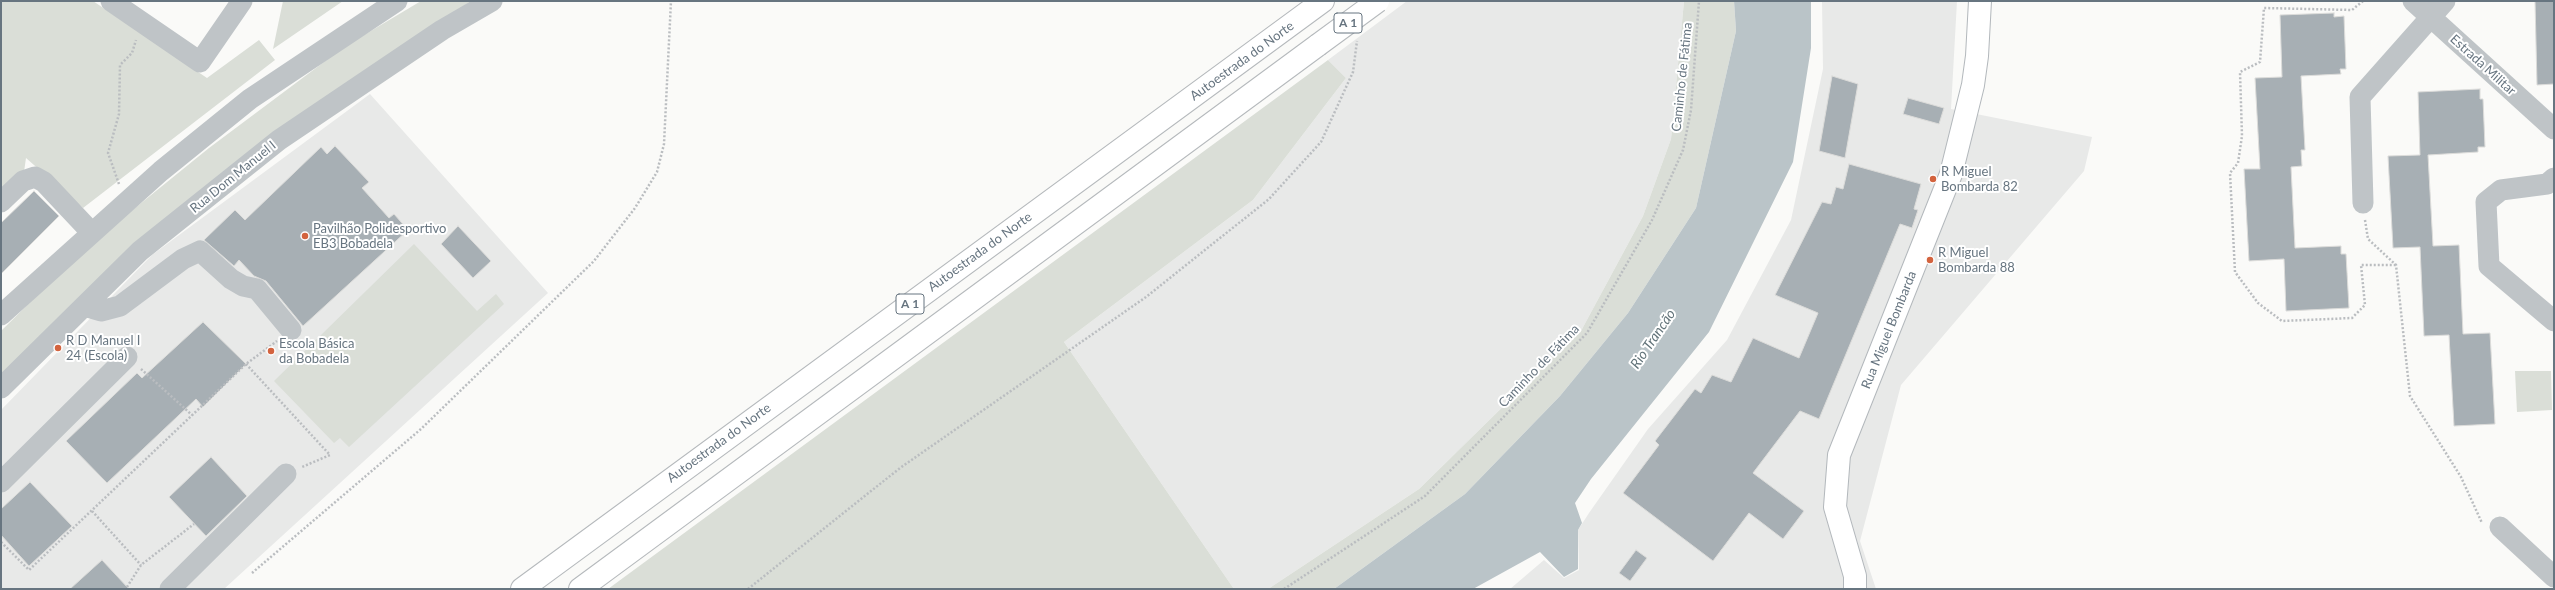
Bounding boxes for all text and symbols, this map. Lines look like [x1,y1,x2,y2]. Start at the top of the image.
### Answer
road number: A 1 [1334,13,1362,33]
street label: Autoestrada do Norte [1187,18,1297,104]
street label: Caminho de Fátima [1669,22,1695,132]
street label: Estrada Militar [2447,31,2519,99]
street label: Rua Dom Manuel I [187,138,279,216]
place label: R Miguel Bombarda 82 [1941,164,2018,195]
marker: R Miguel Bombarda 82 [1928,174,1938,184]
street label: Autoestrada do Norte [925,209,1035,295]
place label: Pavilhão Polidesportivo EB3 Bobadela [313,221,446,252]
marker: Pavilhão Polidesportivo EB3 Bobadela [300,231,310,241]
place label: R Miguel Bombarda 88 [1938,245,2015,276]
marker: R Miguel Bombarda 88 [1925,255,1935,265]
street label: Rua Miguel Bombarda [1858,269,1920,391]
road number: A 1 [896,294,924,314]
water label: Rio Trancão [1627,306,1679,372]
street label: Caminho de Fátima [1495,321,1583,411]
place label: R D Manuel I 24 (Escola) [66,333,140,364]
place label: Escola Básica da Bobadela [279,336,355,367]
marker: R D Manuel I 24 (Escola) [53,343,63,353]
marker: Escola Básica da Bobadela [266,346,276,356]
street label: Autoestrada do Norte [664,400,774,486]

